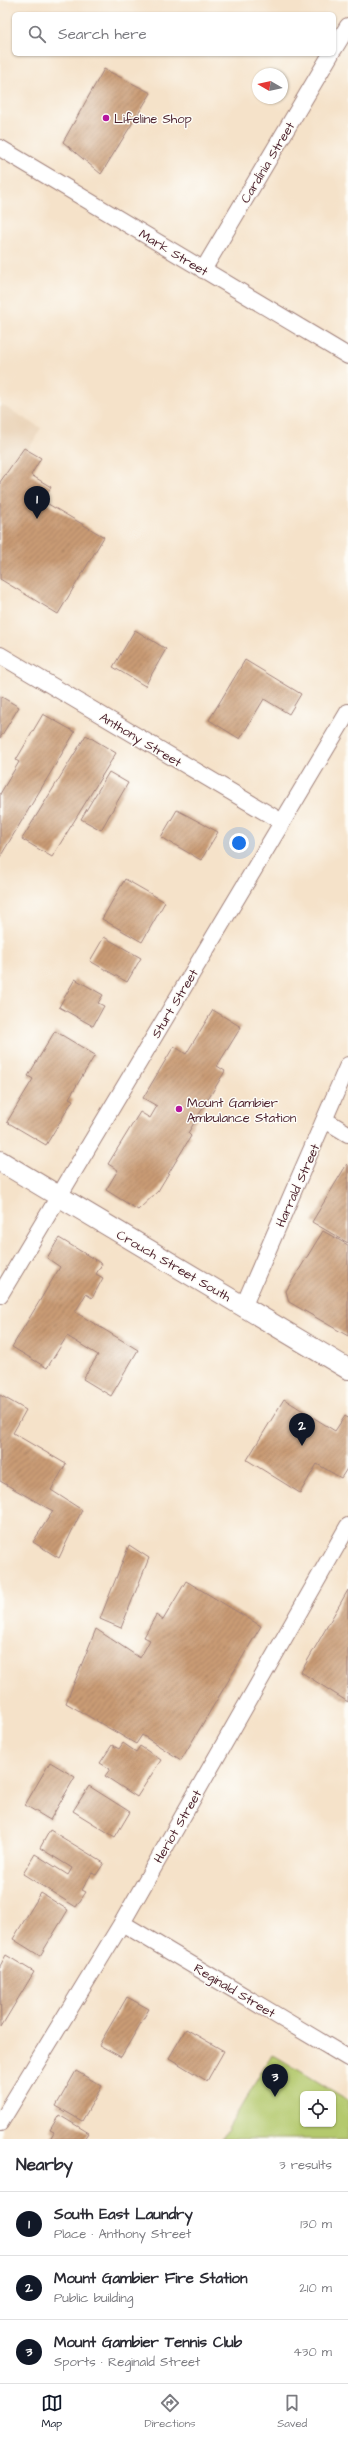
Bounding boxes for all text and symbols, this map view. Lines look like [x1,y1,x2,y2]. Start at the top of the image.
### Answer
search box [12,12,336,56]
icon: search [26,23,48,45]
text: Search here [58,24,147,45]
north arrow [252,68,288,104]
place label: Lifeline Shop [114,110,192,128]
marker: Lifeline Shop [101,113,111,123]
street label: Cardinia Street [236,118,300,207]
street label: Mark Street [135,225,212,281]
pin: 1 [24,486,50,519]
street label: Anthony Street [96,708,186,773]
your location [229,833,249,853]
street label: Sturt Street [147,965,203,1042]
place label: Mount Gambier Ambulance Station [187,1094,297,1127]
marker: Mount Gambier Ambulance Station [174,1104,184,1114]
street label: Harrald Street [271,1140,325,1230]
street label: Crouch Street South [113,1226,235,1306]
pin: 2 [289,1413,315,1446]
street label: Heriot Street [150,1786,207,1866]
street label: Reginald Street [190,1959,279,2024]
pin: 3 [262,2064,288,2097]
map controls [300,2091,336,2127]
button: locate [300,2091,336,2127]
text: Nearby [16,2153,73,2177]
text: 3 results [279,2156,332,2174]
text: South East Laundry [54,2204,193,2225]
text: 1 [28,2215,30,2233]
text: 130 m [300,2215,332,2233]
text: Place · Anthony Street [54,2225,191,2243]
text: Mount Gambier Fire Station [54,2268,247,2289]
text: 2 [25,2279,33,2297]
text: 210 m [299,2279,332,2297]
text: Public building [54,2289,133,2307]
text: Mount Gambier Tennis Club [54,2332,242,2353]
text: 3 [26,2343,32,2361]
text: 430 m [293,2343,332,2361]
text: Sports · Reginald Street [54,2353,200,2371]
tab: Map [41,2392,63,2431]
tab: Directions [144,2392,196,2431]
tab: Saved [277,2392,307,2431]

